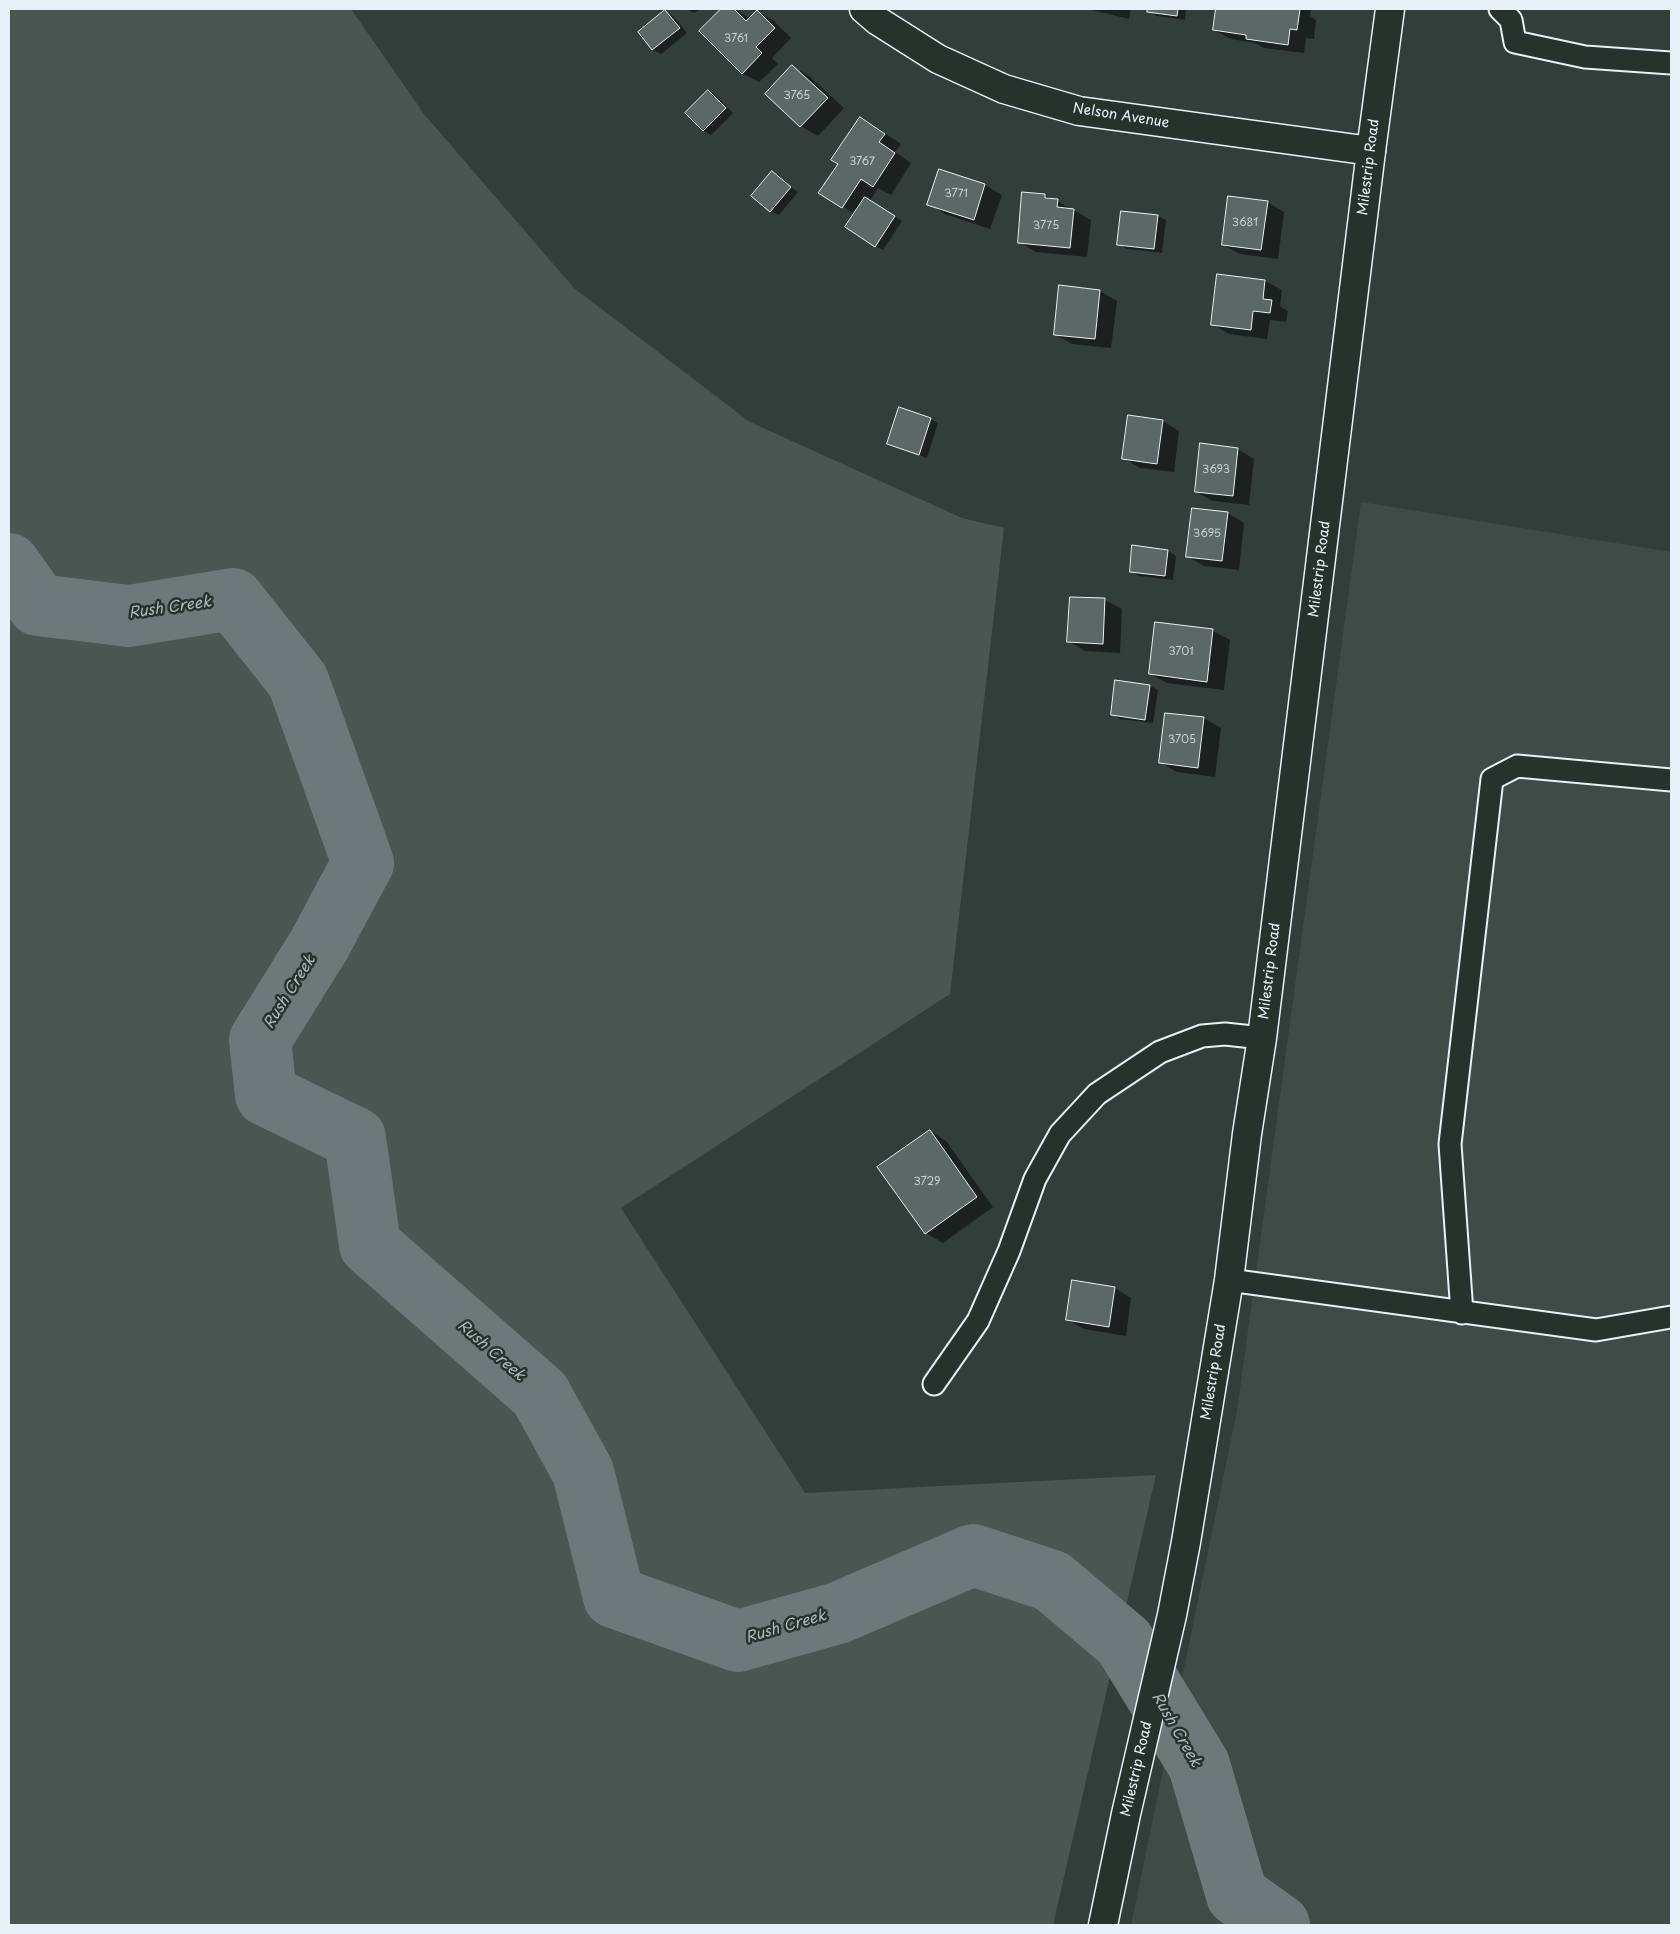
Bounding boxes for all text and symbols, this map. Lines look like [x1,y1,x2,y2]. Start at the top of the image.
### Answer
house number: 3761 [724,32,748,46]
house number: 3765 [784,89,810,103]
street label: Nelson Avenue [1072,100,1170,132]
street label: Milestrip Road [1355,118,1383,216]
house number: 3767 [849,155,875,169]
house number: 3771 [944,187,968,201]
house number: 3681 [1232,216,1258,230]
house number: 3775 [1033,219,1059,233]
house number: 3693 [1202,463,1230,477]
street label: Milestrip Road [1306,520,1334,618]
house number: 3695 [1193,527,1221,541]
water label: Rush Creek [128,593,212,623]
house number: 3701 [1168,645,1194,659]
house number: 3705 [1168,733,1196,747]
street label: Milestrip Road [1256,922,1284,1020]
water label: Rush Creek [260,952,320,1032]
house number: 3729 [914,1175,940,1189]
water label: Rush Creek [454,1317,528,1385]
street label: Milestrip Road [1198,1323,1230,1421]
water label: Rush Creek [744,1607,828,1647]
water label: Rush Creek [1147,1690,1205,1770]
street label: Milestrip Road [1118,1720,1156,1818]

